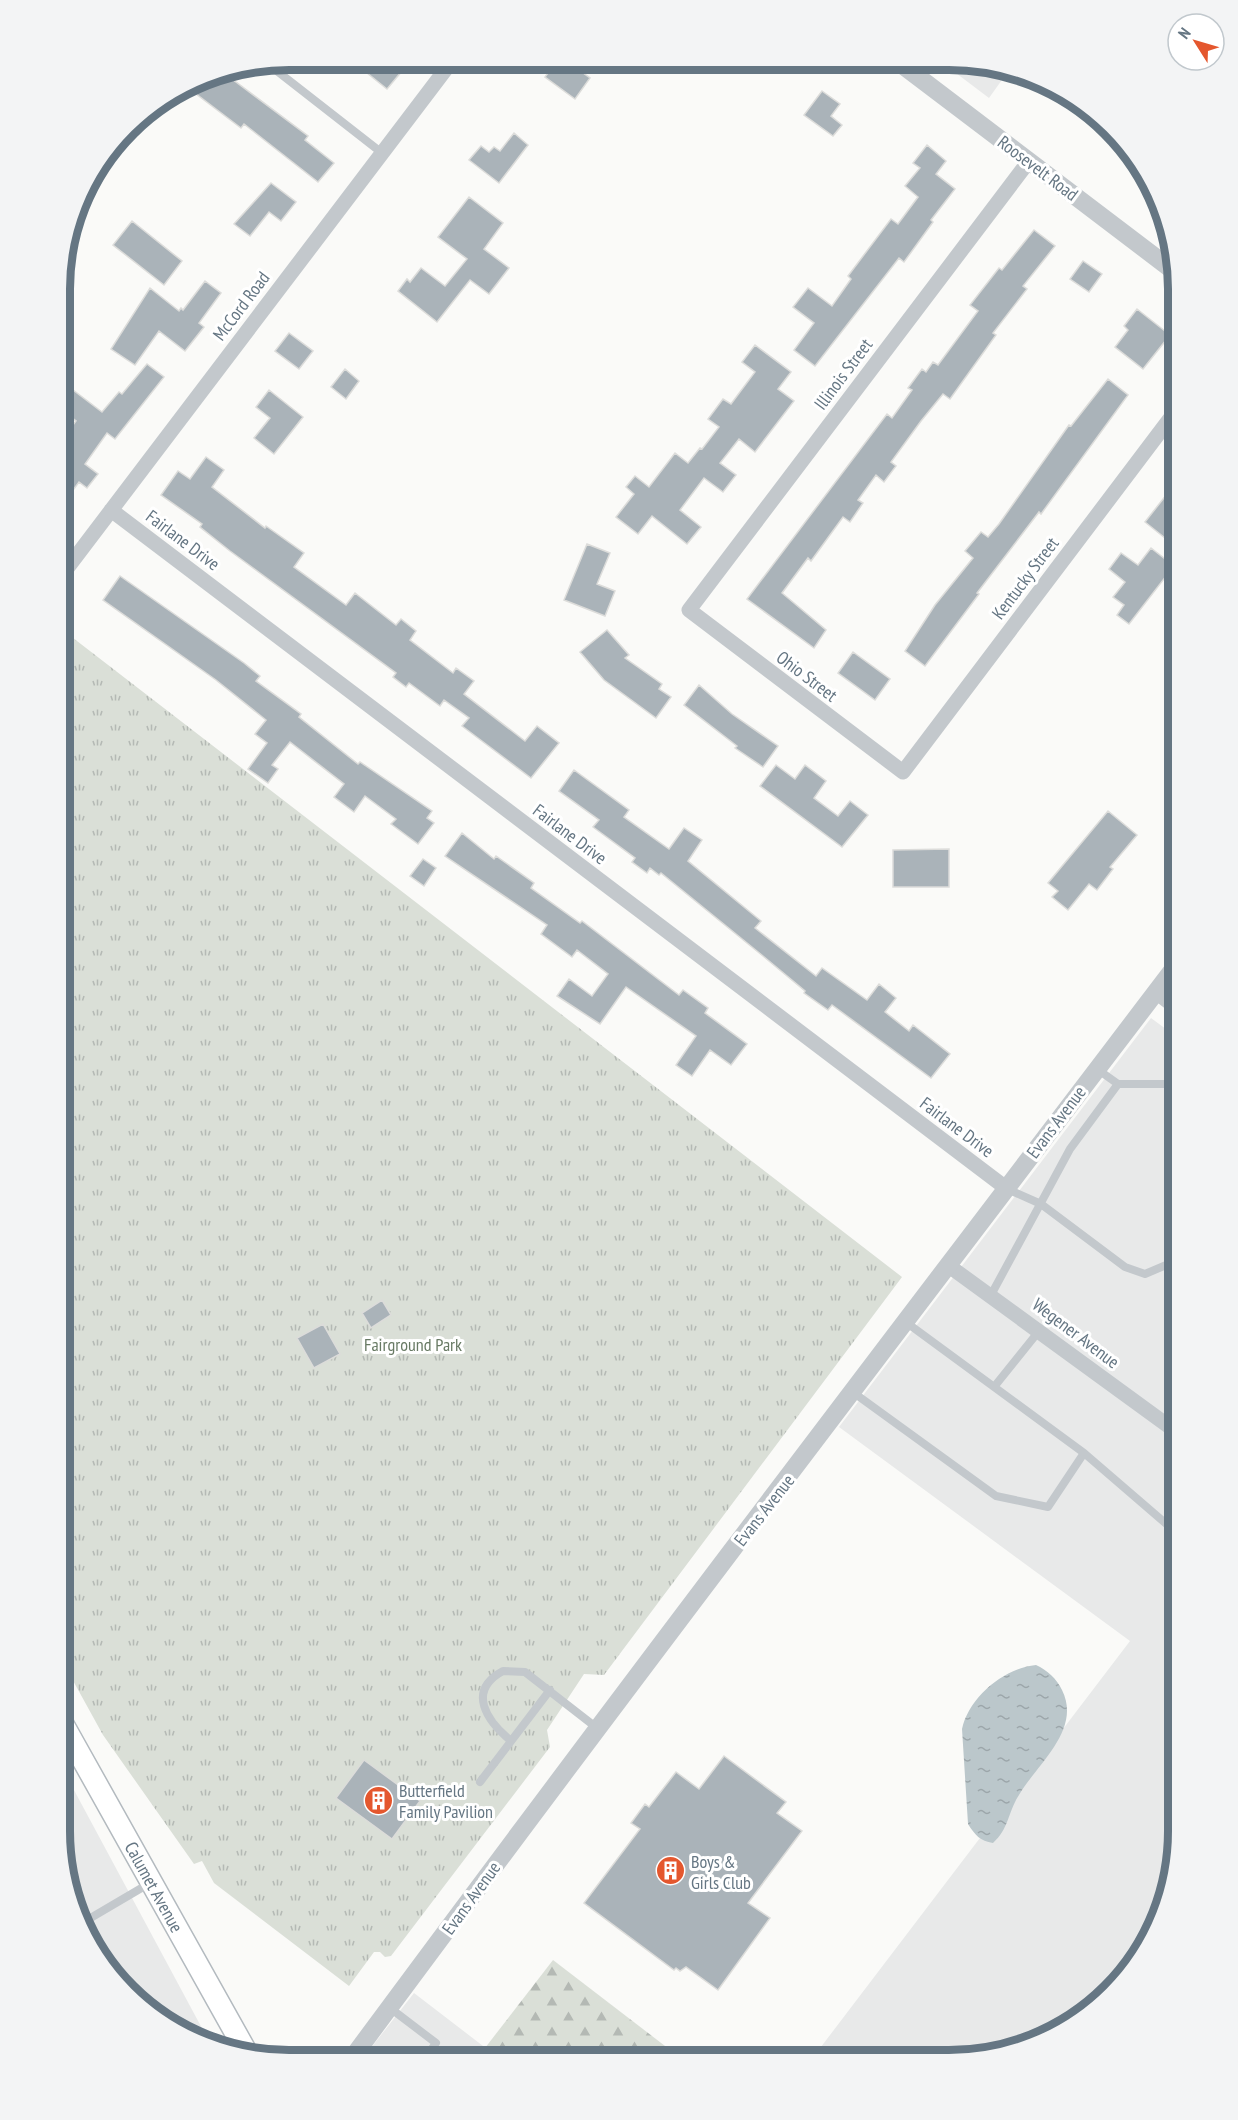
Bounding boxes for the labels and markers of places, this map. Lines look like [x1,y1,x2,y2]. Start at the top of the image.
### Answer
place label: Butterfield Family Pavilion [399,1779,493,1823]
building icon: Butterfield Family Pavilion [362,1784,394,1816]
place label: Boys & Girls Club [691,1850,751,1894]
building icon: Boys & Girls Club [654,1855,686,1887]

